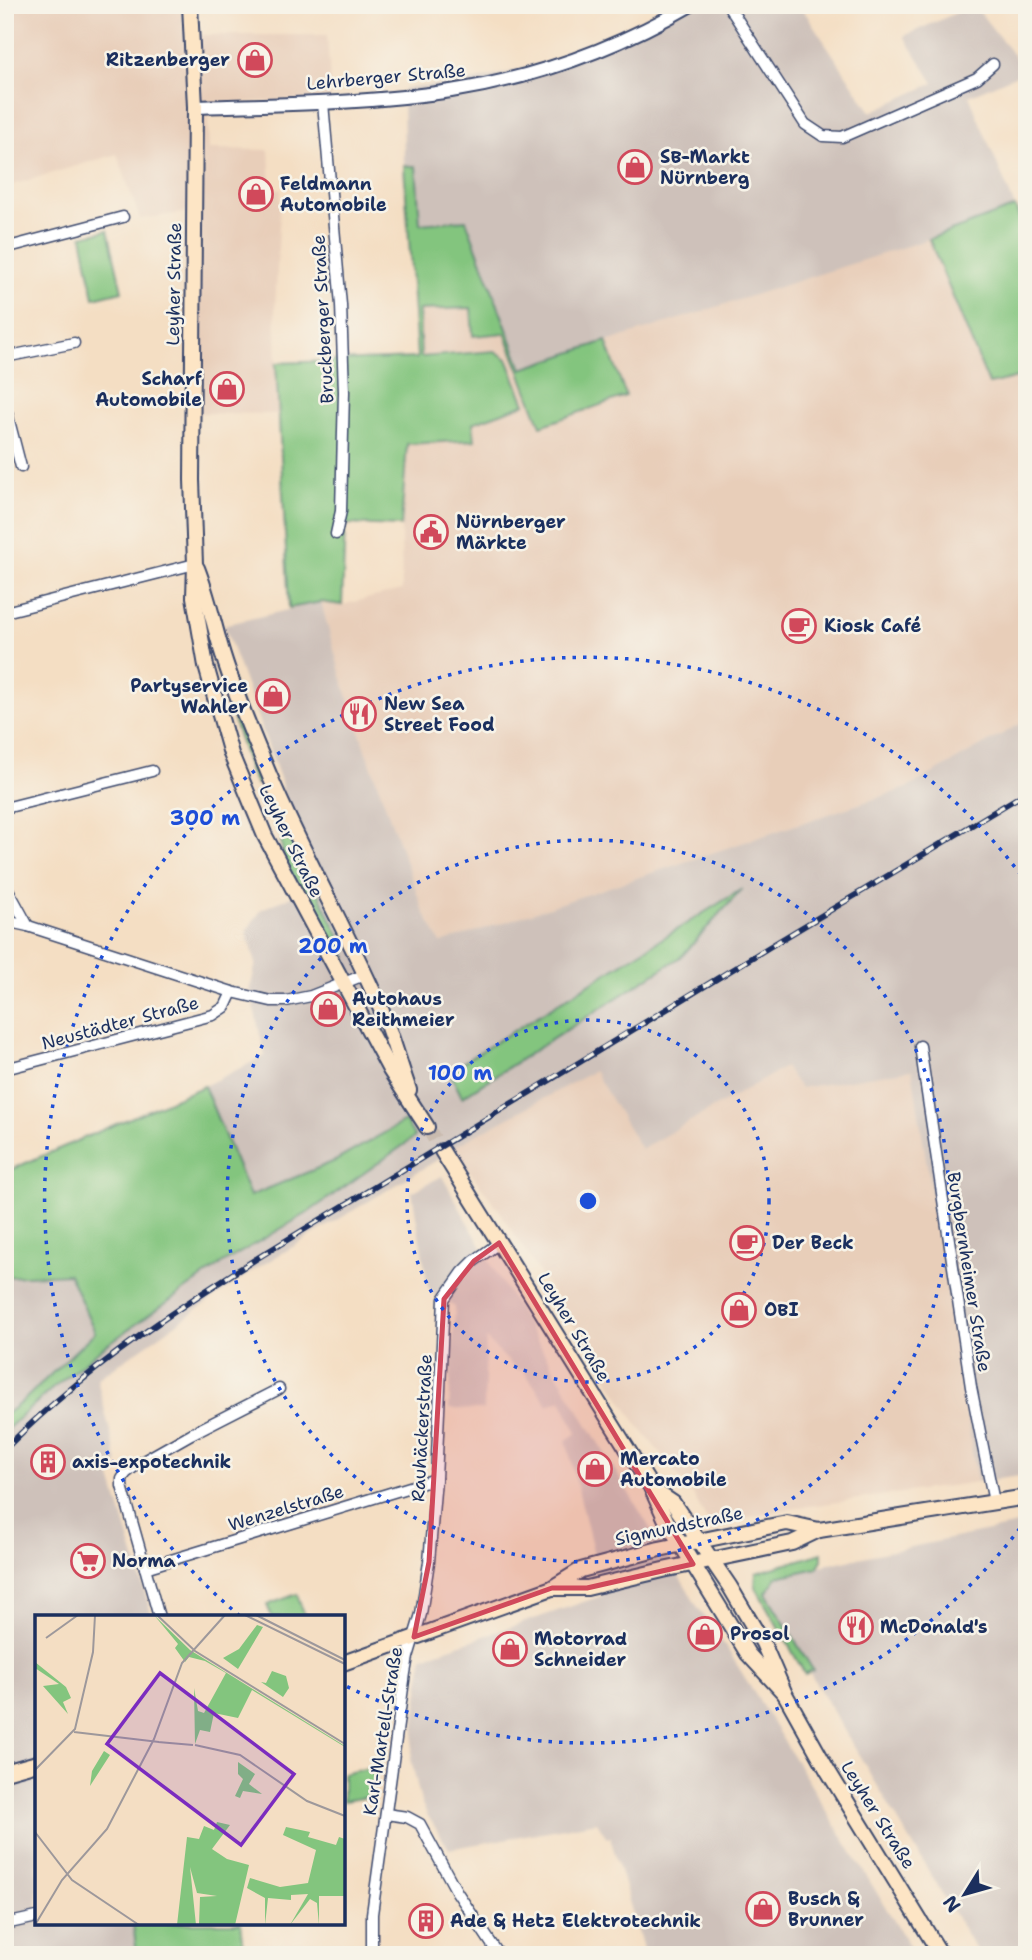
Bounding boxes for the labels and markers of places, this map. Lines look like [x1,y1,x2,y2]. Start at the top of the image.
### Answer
shop icon: Ritzenberger [236,41,274,79]
place label: Ritzenberger [106,48,230,72]
place label: SB-Markt Nürnberg [660,145,750,190]
shop icon: SB-Markt Nürnberg [616,148,654,186]
place label: Feldmann Automobile [280,172,387,217]
shop icon: Feldmann Automobile [237,175,275,213]
place label: Scharf Automobile [95,367,203,412]
shop icon: Scharf Automobile [208,370,246,408]
place label: Nürnberger Märkte [456,510,566,555]
public building icon: Nürnberger Märkte [412,513,450,551]
cafe icon: Kiosk Café [780,607,818,645]
place label: Kiosk Café [824,614,921,638]
place label: Partyservice Wahler [130,674,248,719]
shop icon: Partyservice Wahler [254,677,292,715]
place label: New Sea Street Food [384,692,495,737]
restaurant icon: New Sea Street Food [340,695,378,733]
place label: Autohaus Reithmeier [352,987,455,1032]
shop icon: Autohaus Reithmeier [309,990,347,1028]
centre of rings [576,1189,600,1213]
cafe icon: Der Beck [728,1224,766,1262]
place label: Der Beck [772,1231,854,1255]
shop icon: OBI [720,1291,758,1329]
place label: OBI [764,1298,799,1322]
building icon: axis-expotechnik [29,1443,67,1481]
place label: Mercato Automobile [620,1447,727,1492]
place label: axis-expotechnik [72,1450,231,1474]
shop icon: Mercato Automobile [576,1450,614,1488]
supermarket icon: Norma [69,1542,107,1580]
place label: Norma [112,1549,177,1573]
restaurant icon: McDonald's [837,1608,875,1646]
shop icon: Prosol [686,1615,724,1653]
place label: McDonald's [880,1615,987,1639]
place label: Prosol [730,1622,789,1646]
place label: Motorrad Schneider [534,1627,627,1672]
shop icon: Motorrad Schneider [491,1630,529,1668]
place label: Busch & Brunner [788,1887,864,1932]
shop icon: Busch & Brunner [744,1890,782,1928]
building icon: Ade & Hetz Elektrotechnik [407,1902,445,1940]
place label: Ade & Hetz Elektrotechnik [450,1909,701,1933]

